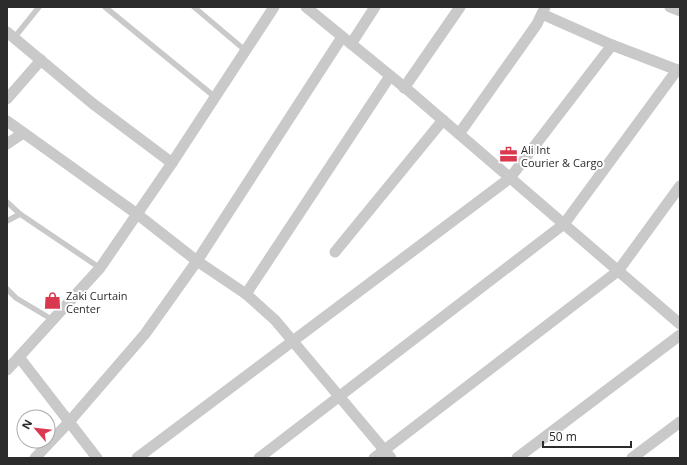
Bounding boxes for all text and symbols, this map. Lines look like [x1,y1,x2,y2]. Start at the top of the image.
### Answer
place label: Ali Int Courier & Cargo [521,142,603,170]
office icon: Ali Int Courier & Cargo [498,145,518,165]
place label: Zaki Curtain Center [66,288,128,316]
shop icon: Zaki Curtain Center [43,291,63,311]
north arrow [16,409,56,449]
text: N [18,417,35,432]
scale bar [543,423,631,449]
text: 50 m [549,428,577,445]

